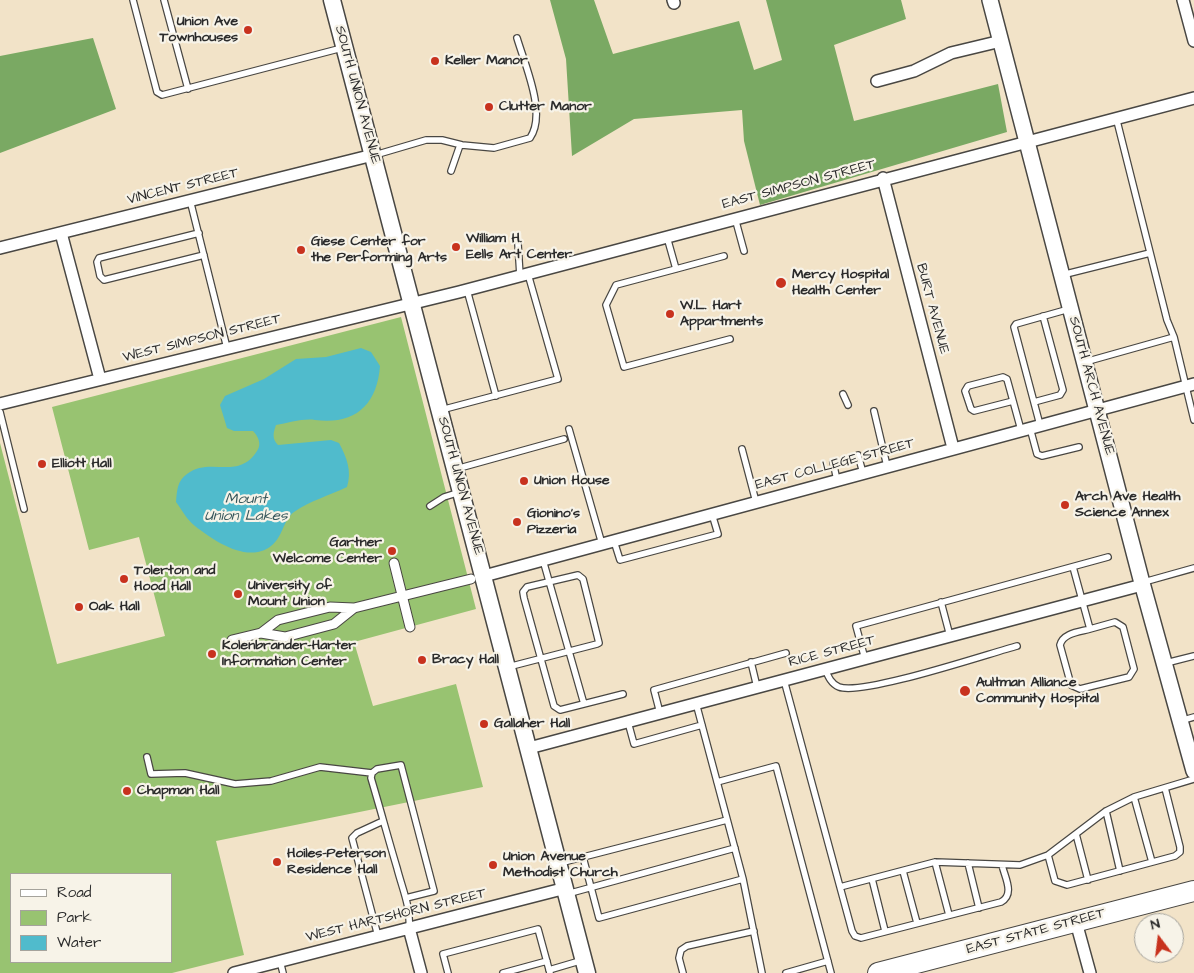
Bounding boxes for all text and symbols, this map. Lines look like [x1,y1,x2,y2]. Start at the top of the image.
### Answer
place label: Union Ave Townhouses [160,14,238,46]
marker: Union Ave Townhouses [242,24,254,36]
street label: SOUTH UNION AVENUE [330,24,384,166]
place label: Keller Manor [445,53,528,69]
marker: Keller Manor [429,55,441,67]
place label: Clutter Manor [499,99,592,115]
marker: Clutter Manor [483,101,495,113]
street label: EAST SIMPSON STREET [721,156,877,214]
street label: VINCENT STREET [126,165,240,209]
place label: William H. Eells Art Center [466,231,572,264]
place label: Giese Center for the Performing Arts [311,234,447,266]
marker: William H. Eells Art Center [450,241,462,253]
marker: Giese Center for the Performing Arts [295,244,307,256]
street label: BURT AVENUE [912,262,952,356]
place label: Mercy Hospital Health Center [792,267,889,300]
marker: Mercy Hospital Health Center [774,276,788,290]
place label: W.L. Hart Appartments [680,298,763,331]
marker: W.L. Hart Appartments [664,308,676,320]
street label: WEST SIMPSON STREET [121,311,283,367]
street label: SOUTH ARCH AVENUE [1064,315,1118,457]
street label: SOUTH UNION AVENUE [433,415,487,557]
street label: EAST COLLEGE STREET [754,436,916,494]
place label: Elliott Hall [52,456,112,472]
marker: Elliott Hall [36,458,48,470]
place label: Union House [534,473,610,489]
marker: Union House [518,475,530,487]
place label: Arch Ave Health Science Annex [1075,489,1180,522]
water label: Mount Union Lakes [204,491,288,526]
marker: Arch Ave Health Science Annex [1059,499,1071,511]
place label: Gionino's Pizzeria [527,506,580,538]
marker: Gionino's Pizzeria [511,516,523,528]
place label: Gartner Welcome Center [273,535,382,568]
marker: Gartner Welcome Center [386,545,398,557]
place label: Tolerton and Hood Hall [134,563,216,596]
marker: Tolerton and Hood Hall [118,573,130,585]
place label: University of Mount Union [248,578,332,610]
marker: University of Mount Union [232,588,244,600]
place label: Oak Hall [89,599,140,615]
marker: Oak Hall [73,601,85,613]
street label: RICE STREET [787,632,877,672]
place label: Kolenbrander-Harter Information Center [222,638,356,670]
marker: Kolenbrander-Harter Information Center [206,648,218,660]
place label: Bracy Hall [432,652,499,668]
marker: Bracy Hall [416,654,428,666]
place label: Aultman Alliance Community Hospital [976,675,1099,708]
marker: Aultman Alliance Community Hospital [958,684,972,698]
place label: Gallaher Hall [494,716,570,732]
marker: Gallaher Hall [478,718,490,730]
place label: Chapman Hall [137,783,219,799]
marker: Chapman Hall [121,785,133,797]
place label: Hoiles-Peterson Residence Hall [287,846,386,879]
place label: Union Avenue Methodist Church [503,849,618,882]
marker: Hoiles-Peterson Residence Hall [271,856,283,868]
marker: Union Avenue Methodist Church [487,859,499,871]
legend [10,873,172,963]
text: Road [57,882,91,903]
street label: WEST HARTSHORN STREET [304,885,488,947]
street label: EAST STATE STREET [965,905,1107,959]
text: Park [57,907,92,928]
north arrow [1134,913,1184,963]
text: N [1149,914,1162,935]
text: Water [57,932,101,953]

